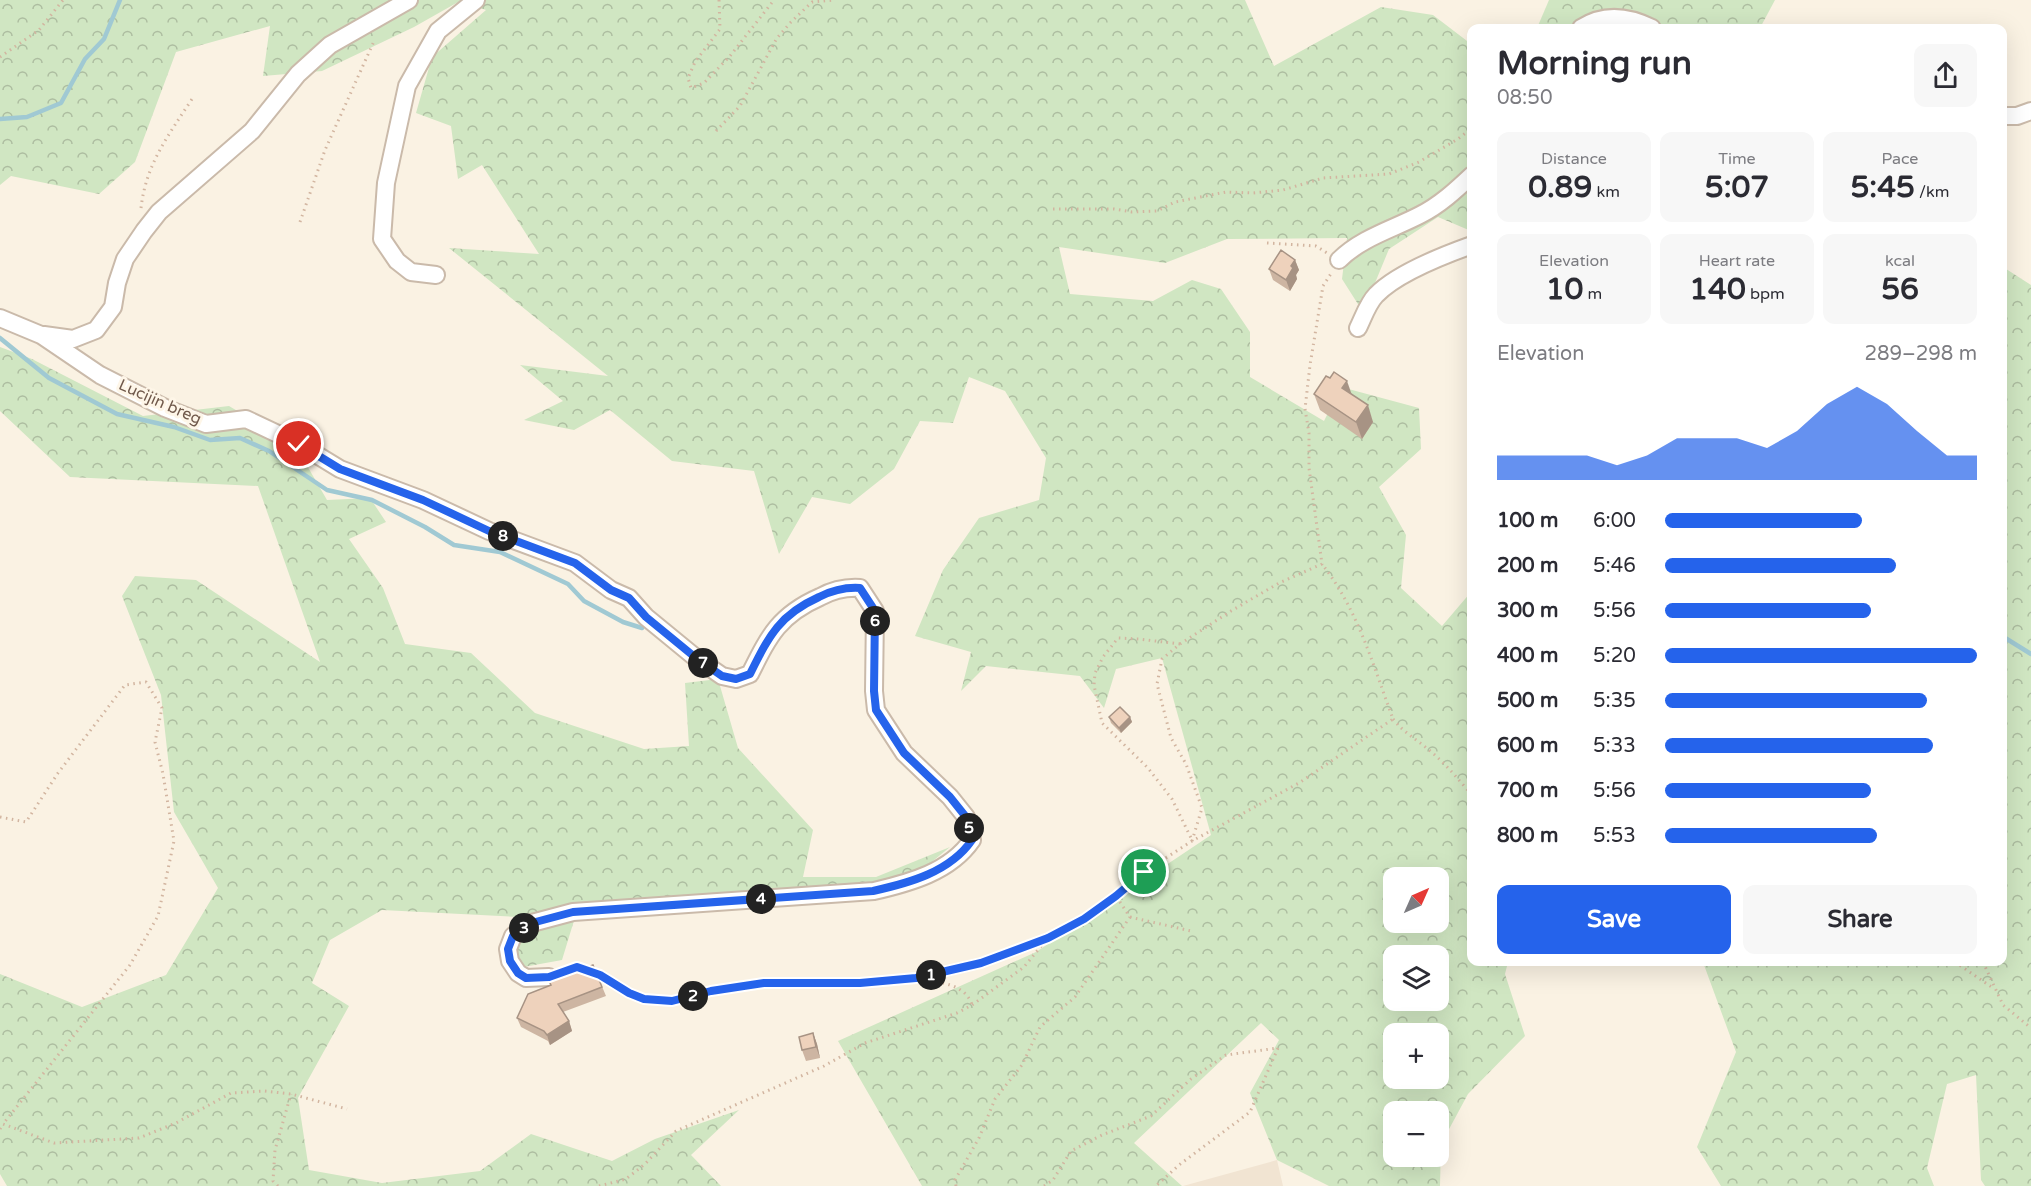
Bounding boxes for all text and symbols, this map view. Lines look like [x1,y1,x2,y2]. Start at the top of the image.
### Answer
text: Morning run [1497,44,1692,83]
button: share [1914,44,1977,107]
text: 08:50 [1497,86,1552,110]
text: Distance [1541,149,1607,169]
text: Time [1718,149,1756,169]
text: Pace [1882,149,1918,169]
text: 0.89 [1528,169,1592,206]
text: 5:07 [1705,169,1769,206]
text: 5:45 [1851,169,1915,206]
text: km [1592,182,1620,202]
text: /km [1915,182,1949,202]
text: Elevation [1539,251,1609,271]
text: Heart rate [1699,251,1775,271]
text: kcal [1885,251,1915,271]
text: 10 [1546,271,1583,308]
text: 140 [1689,271,1746,308]
text: 56 [1881,271,1919,308]
text: m [1583,284,1602,304]
text: bpm [1746,284,1785,304]
text: Elevation [1497,342,1584,366]
text: 289–298 m [1864,342,1977,366]
street label: Lucijin breg [115,375,205,429]
pin [273,418,324,469]
icon: check [282,427,315,460]
text: 100 m [1497,509,1558,533]
text: 6:00 [1593,509,1636,533]
pin: 8 [488,521,518,551]
text: 8 [498,526,508,546]
text: 200 m [1497,554,1558,578]
text: 5:46 [1593,554,1636,578]
text: 300 m [1497,599,1558,623]
text: 5:56 [1593,599,1636,623]
pin: 6 [860,606,890,636]
text: 6 [870,611,880,631]
text: 400 m [1497,644,1558,668]
text: 5:20 [1593,644,1636,668]
pin: 7 [688,648,718,678]
text: 7 [698,653,708,673]
text: 500 m [1497,689,1558,713]
text: 5:35 [1593,689,1636,713]
text: 600 m [1497,734,1558,758]
text: 5:33 [1593,734,1636,758]
text: 700 m [1497,779,1558,803]
text: 5:56 [1593,779,1636,803]
pin: 5 [954,813,984,843]
text: 5 [964,818,974,838]
text: 800 m [1497,824,1558,848]
text: 5:53 [1593,824,1636,848]
pin [1118,846,1169,897]
icon: arrive [1127,855,1160,888]
north arrow [1383,867,1449,933]
map controls [1383,867,1449,1167]
pin: 4 [746,884,776,914]
button: Save [1497,885,1731,954]
button: Share [1743,885,1977,954]
text: 4 [756,889,766,909]
pin: 3 [509,913,539,943]
text: 3 [519,918,529,938]
button: layers [1383,945,1449,1011]
pin: 1 [916,960,946,990]
text: 1 [926,965,936,985]
pin: 2 [678,981,708,1011]
text: 2 [688,986,698,1006]
button: + [1383,1023,1449,1089]
button: − [1383,1101,1449,1167]

